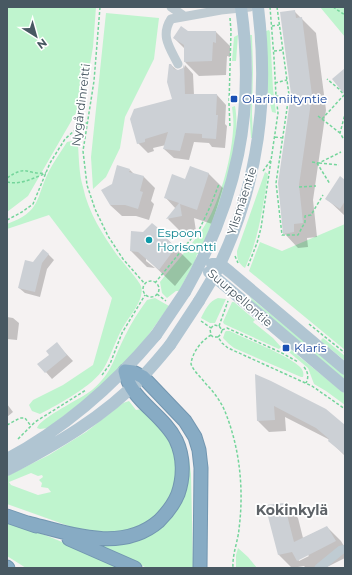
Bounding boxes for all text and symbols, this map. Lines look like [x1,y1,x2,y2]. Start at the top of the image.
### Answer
north arrow [16,16,56,56]
text: N [34,36,50,52]
street label: Nygårdinreitti [68,63,93,147]
place label: Olarinniityntie [242,91,327,106]
marker: Olarinniityntie [229,94,239,104]
street label: Ylismäentie [224,165,260,237]
place label: Espoon Horisontti [157,225,217,254]
marker: Espoon Horisontti [144,235,154,245]
street label: Suurpellontie [205,265,276,330]
place label: Klaris [294,340,327,355]
marker: Klaris [281,343,291,353]
district label: Kokinkylä [256,501,328,519]

